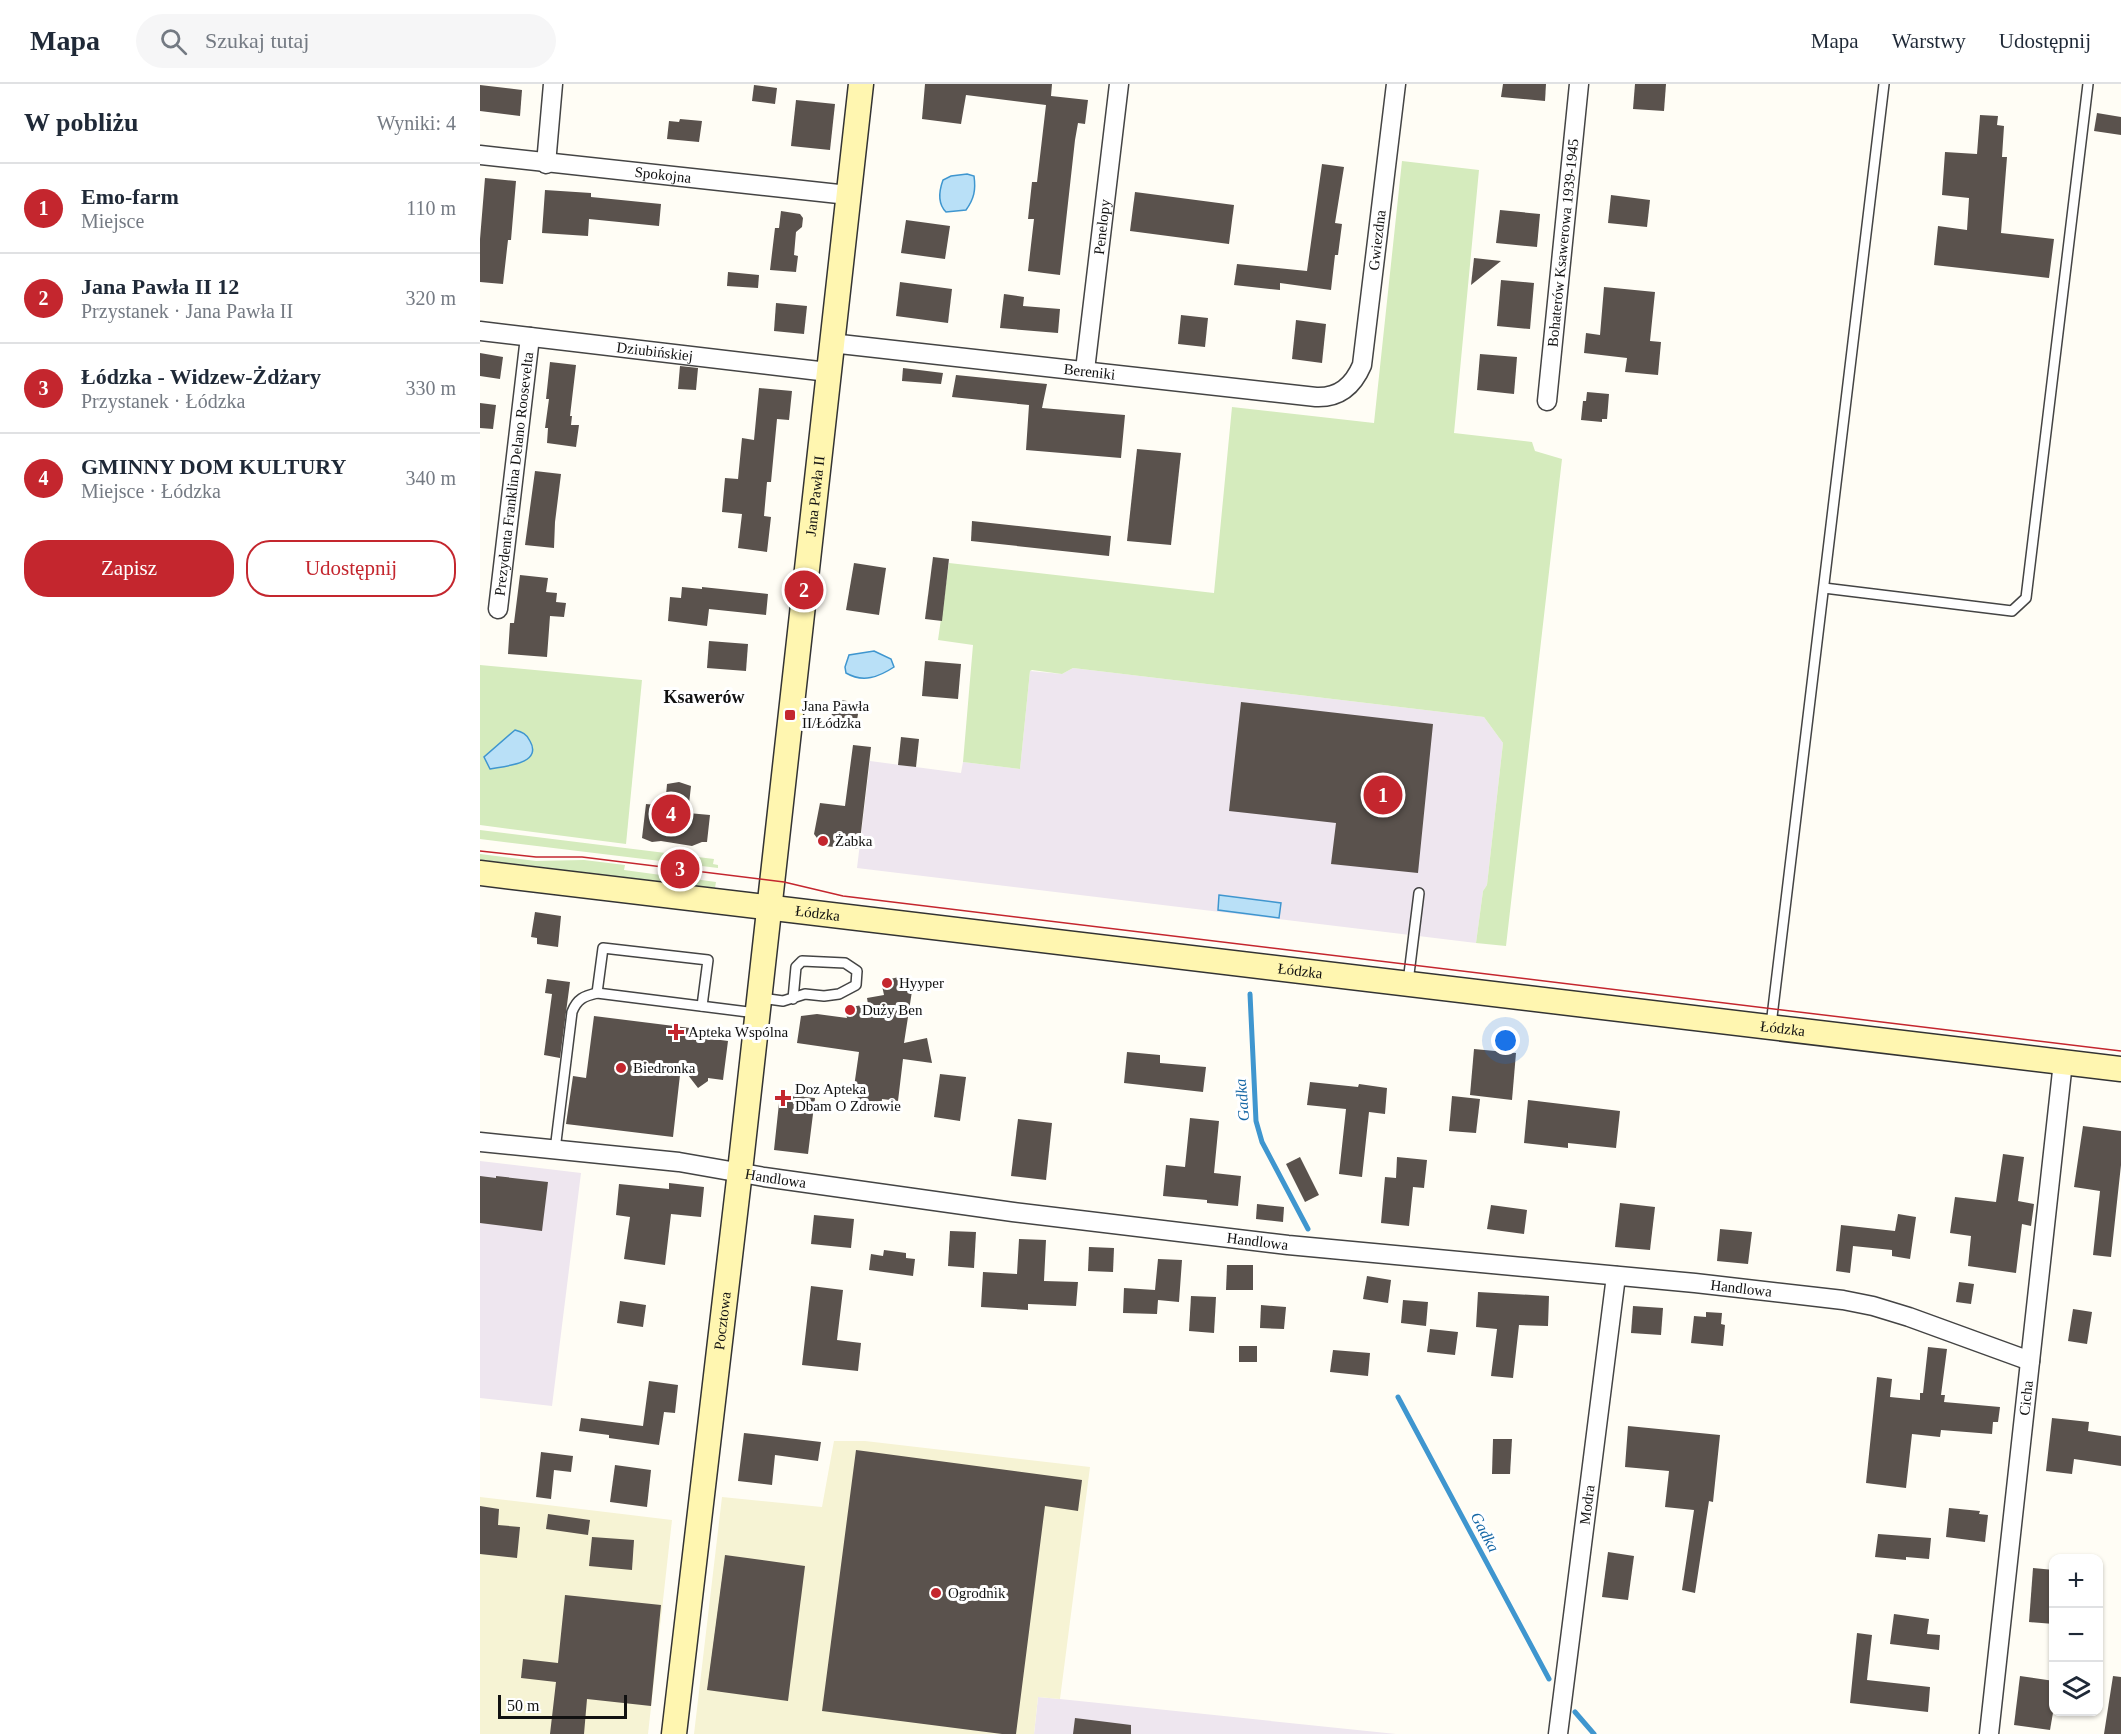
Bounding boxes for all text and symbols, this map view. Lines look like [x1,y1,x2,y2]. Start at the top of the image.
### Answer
search box [136,14,556,68]
text: Mapa [30,25,100,56]
icon: search [157,25,190,58]
text: Szukaj tutaj [205,28,309,53]
text: Mapa [1811,29,1859,53]
text: Warstwy [1892,29,1966,53]
text: Udostępnij [1999,29,2091,53]
text: W pobliżu [24,108,138,137]
text: Wyniki: 4 [377,112,456,134]
street label: Bohaterów Ksawerowa 1939-1945 [1545,138,1581,348]
street label: Spokojna [634,164,692,186]
text: Emo-farm [81,184,179,209]
text: 1 [39,197,49,219]
text: 110 m [406,197,456,219]
street label: Penelopy [1091,198,1113,256]
street label: Gwiezdna [1366,209,1389,271]
text: Miejsce [81,210,144,232]
text: Jana Pawła II 12 [81,274,239,299]
text: 2 [39,287,49,309]
text: 320 m [405,287,456,309]
text: Przystanek · Jana Pawła II [81,300,293,322]
street label: Dziubińskiej [616,339,694,364]
street label: Prezydenta Franklina Delano Roosevelta [492,351,536,597]
street label: Bereniki [1063,361,1116,383]
text: Łódzka - Widzew-Żdżary [81,364,321,389]
text: 3 [39,377,49,399]
text: 330 m [405,377,456,399]
text: Przystanek · Łódzka [81,390,245,412]
text: GMINNY DOM KULTURY [81,454,346,479]
street label: Jana Pawła II [803,455,828,537]
text: 4 [39,467,49,489]
text: 340 m [405,467,456,489]
text: Miejsce · Łódzka [81,480,221,502]
button: Zapisz [24,540,234,597]
button: Udostępnij [246,540,456,597]
pin: 2 [784,568,824,612]
district label: Ksawerów [664,687,744,707]
place label: Jana Pawła II/Łódzka [802,698,869,731]
marker: Jana Pawła II/Łódzka [783,708,797,722]
pin: 1 [1364,772,1402,818]
pin: 4 [652,792,690,836]
place label: Żabka [835,833,873,849]
marker: Żabka [816,834,830,848]
pin: 3 [660,846,700,892]
street label: Łódzka [794,903,841,924]
street label: Łódzka [1277,960,1324,982]
place label: Hyyper [899,975,944,991]
marker: Hyyper [880,976,894,990]
place label: Duży Ben [862,1002,923,1018]
marker: Duży Ben [843,1003,857,1017]
street label: Łódzka [1759,1018,1806,1039]
place label: Apteka Wspólna [688,1024,788,1040]
marker: Apteka Wspólna [669,1025,683,1039]
your location [1491,1026,1520,1055]
place label: Biedronka [633,1060,696,1076]
marker: Biedronka [614,1061,628,1075]
water label: Gadka [1232,1078,1252,1122]
place label: Doz Apteka Dbam O Zdrowie [795,1081,901,1114]
marker: Doz Apteka Dbam O Zdrowie [776,1091,790,1105]
street label: Handlowa [744,1166,808,1191]
street label: Handlowa [1226,1230,1289,1253]
street label: Handlowa [1710,1277,1773,1300]
street label: Pocztowa [711,1291,734,1351]
street label: Cicha [2016,1379,2036,1416]
street label: Modra [1577,1484,1598,1526]
water label: Gadka [1467,1509,1503,1555]
map controls [2049,1554,2103,1716]
button: + [2049,1554,2103,1608]
place label: Ogrodnik [948,1585,1006,1601]
marker: Ogrodnik [929,1586,943,1600]
button: − [2049,1608,2103,1662]
button: layers [2049,1662,2103,1716]
scale bar [498,1692,627,1720]
text: 50 m [507,1697,539,1714]

